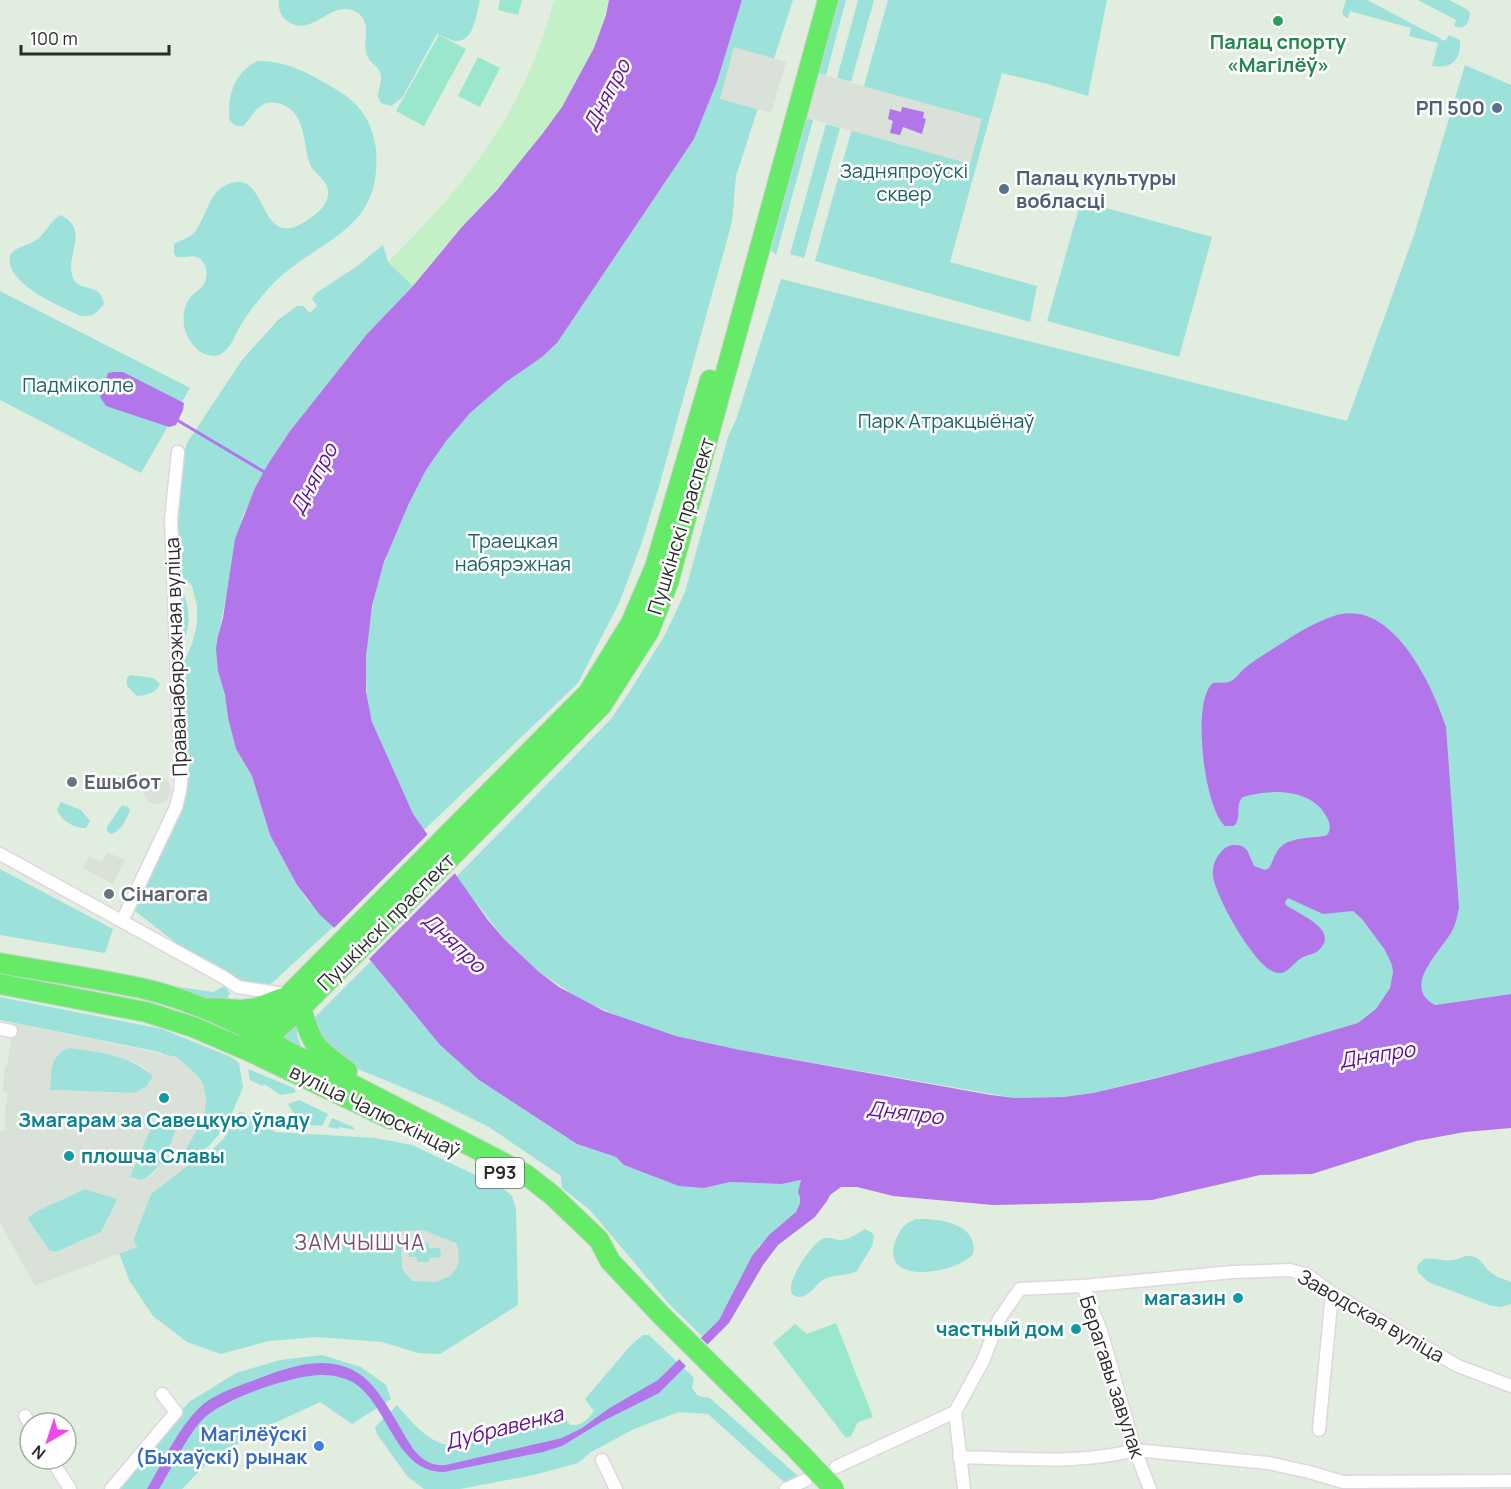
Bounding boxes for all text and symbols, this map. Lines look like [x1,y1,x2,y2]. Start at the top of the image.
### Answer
marker: Палац спорту «Магілёў» [1271,14,1285,28]
scale bar [21,18,170,56]
text: 100 m [30,26,78,50]
place label: Палац спорту «Магілёў» [1210,28,1347,78]
water label: Дняпро [576,53,637,135]
place label: РП 500 [1416,94,1485,121]
marker: РП 500 [1490,101,1504,115]
park label: Задняпроўскі сквер [840,157,968,207]
place label: Палац культуры вобласці [1016,164,1176,214]
marker: Палац культуры вобласці [997,182,1011,196]
park label: Падміколле [22,371,134,398]
park label: Парк Атракцыёнаў [858,407,1035,434]
street label: Пушкінскі праспект [641,434,720,618]
water label: Дняпро [283,437,344,519]
park label: Траецкая набярэжная [455,527,571,577]
street label: Праванабярэжная вуліца [158,537,193,777]
place label: Ешыбот [84,768,161,795]
marker: Ешыбот [65,775,79,789]
street label: Пушкінскі праспект [311,847,460,996]
place label: Сінагога [121,880,208,907]
marker: Сінагога [102,887,116,901]
water label: Дняпро [417,906,493,980]
water label: Дняпро [1337,1034,1418,1074]
street label: вуліца Чалюскінцаў [285,1057,465,1164]
marker: Змагарам за Савецкую ўладу [157,1091,171,1105]
water label: Дняпро [866,1093,946,1131]
place label: Змагарам за Савецкую ўладу [18,1106,311,1133]
place label: плошча Славы [81,1142,225,1169]
marker: плошча Славы [62,1149,76,1163]
road number: Р93 [476,1158,524,1188]
district label: ЗАМЧЫШЧА [294,1228,426,1256]
street label: Заводская вуліца [1293,1263,1450,1369]
place label: магазин [1144,1284,1226,1311]
marker: магазин [1231,1291,1245,1305]
street label: Берагавы завулак [1073,1292,1152,1463]
place label: частный дом [936,1315,1064,1342]
marker: частный дом [1069,1322,1083,1336]
water label: Дубравенка [442,1398,567,1455]
north arrow [18,1411,78,1471]
place label: Магілёўскі (Быхаўскі) рынак [135,1420,308,1470]
marker: Магілёўскі (Быхаўскі) рынак [312,1439,326,1453]
text: N [27,1440,50,1465]

